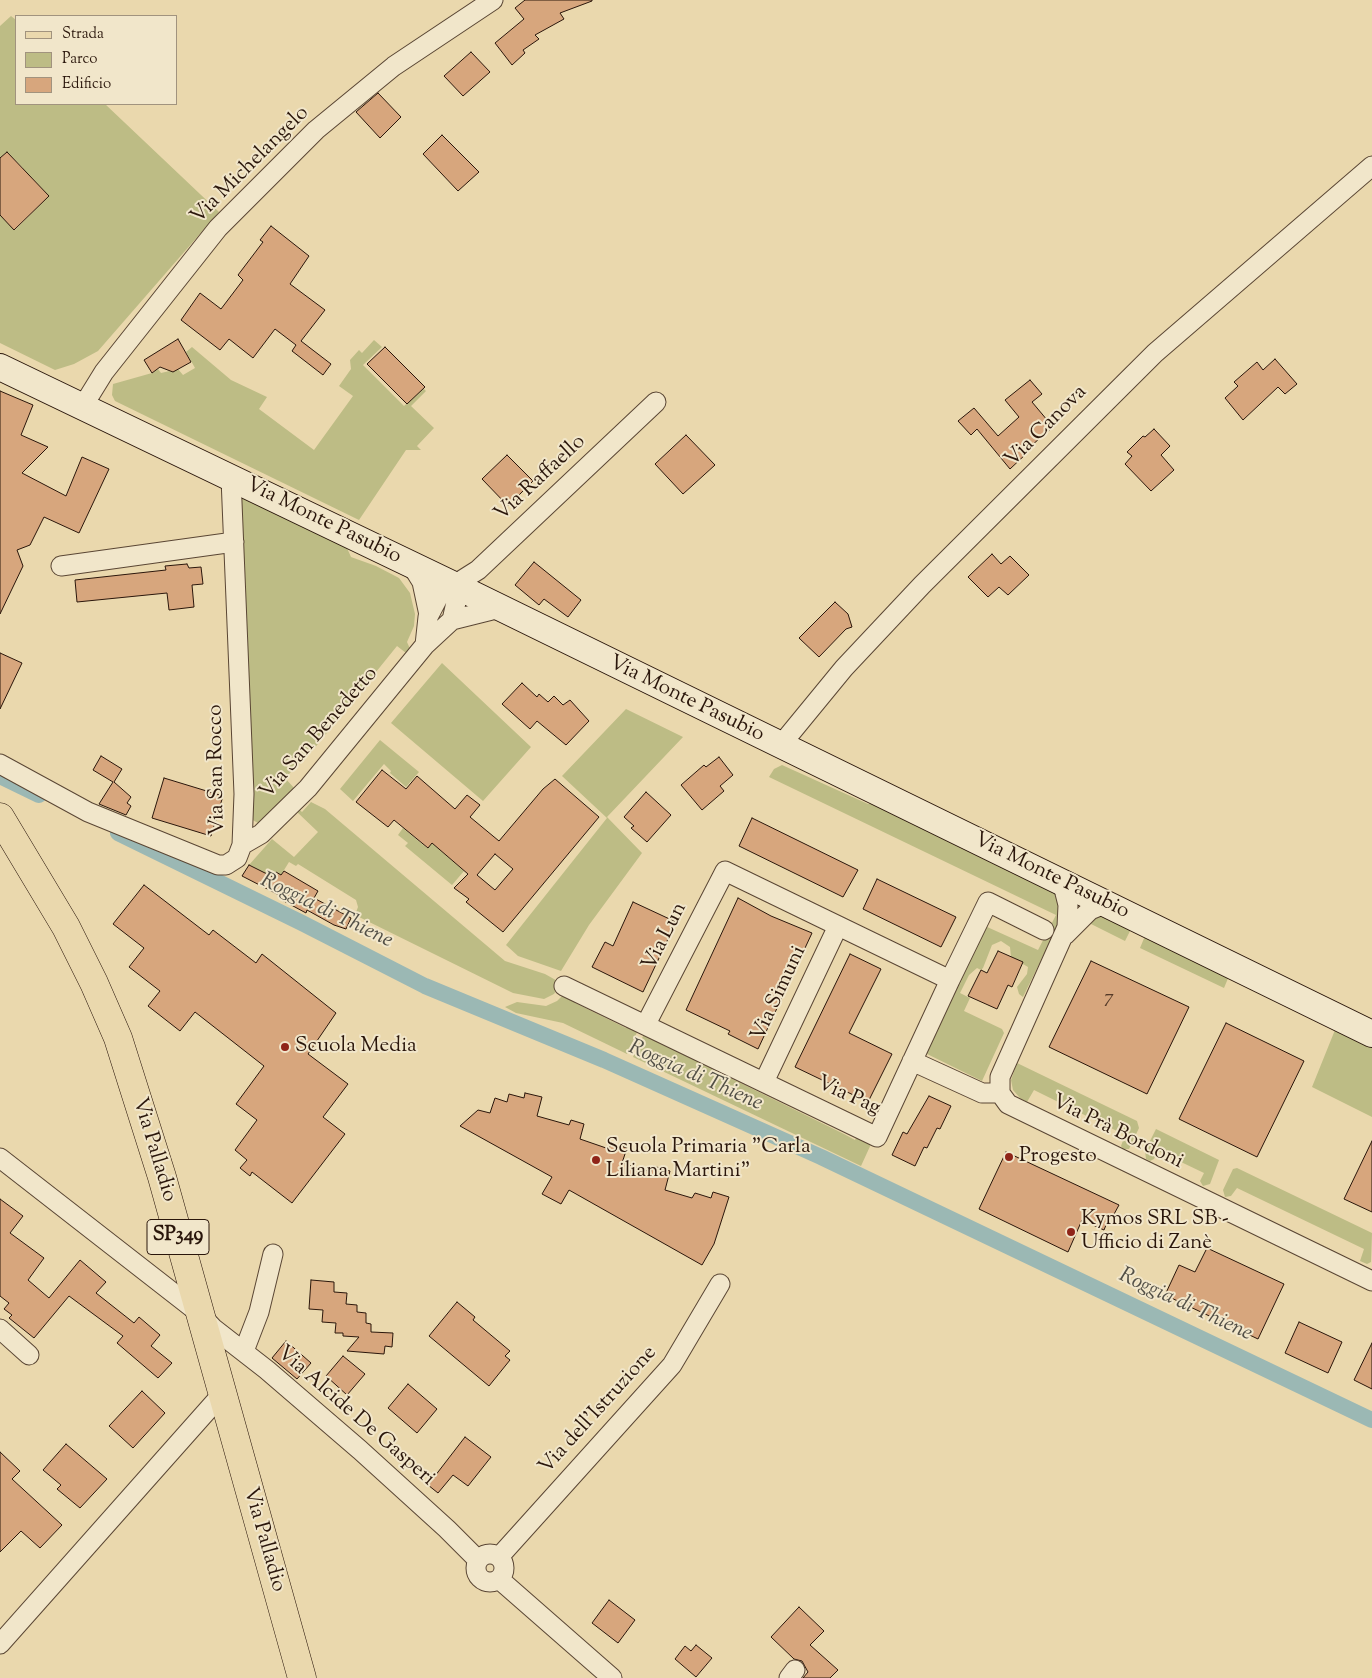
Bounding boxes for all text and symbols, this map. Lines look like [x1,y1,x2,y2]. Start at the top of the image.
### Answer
legend [15,15,178,105]
text: Strada [62,24,104,45]
text: Parco [62,49,98,70]
text: Edificio [62,74,111,95]
street label: Via Michelangelo [187,102,315,230]
street label: Via Canova [1001,381,1093,473]
street label: Via Raffaello [490,430,592,528]
street label: Via Monte Pasubio [241,473,405,571]
street label: Via Monte Pasubio [604,651,768,749]
street label: Via San Benedetto [256,663,384,805]
street label: Via San Rocco [204,704,232,836]
street label: Via Monte Pasubio [969,828,1133,926]
water label: Roggia di Thiene [255,869,397,955]
street label: Via Lun [638,899,694,975]
street label: Via Simuni [747,942,813,1046]
house number: 7 [1104,988,1114,1010]
place label: Scuola Media [295,1034,417,1060]
water label: Roggia di Thiene [624,1036,766,1118]
marker: Scuola Media [279,1041,291,1053]
street label: Via Pag [812,1072,884,1122]
street label: Via Prà Bordoni [1047,1090,1187,1176]
street label: Via Palladio [125,1095,181,1205]
place label: Scuola Primaria "Carla Liliana Martini" [606,1135,811,1185]
place label: Progesto [1019,1144,1097,1170]
marker: Progesto [1003,1151,1015,1163]
marker: Scuola Primaria "Carla Liliana Martini" [590,1154,602,1166]
place label: Kymos SRL SB - Ufficio di Zanè [1081,1207,1229,1257]
road number: SP349 [147,1220,209,1254]
marker: Kymos SRL SB - Ufficio di Zanè [1065,1226,1077,1238]
water label: Roggia di Thiene [1114,1264,1256,1348]
street label: Via Alcide De Gasperi [271,1342,439,1492]
street label: Via dell'Istruzione [535,1342,663,1480]
street label: Via Palladio [236,1485,290,1595]

